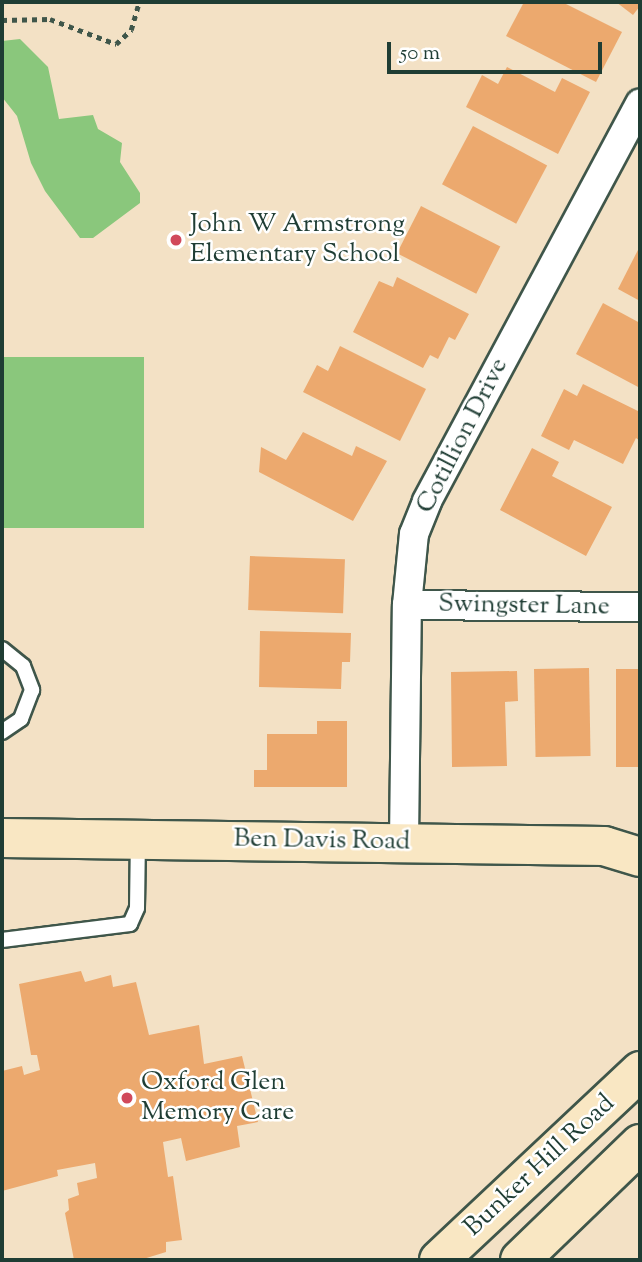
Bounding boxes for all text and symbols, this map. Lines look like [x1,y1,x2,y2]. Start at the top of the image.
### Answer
scale bar [390,28,605,72]
text: 50 m [400,39,440,69]
place label: John W Armstrong Elementary School [190,209,405,270]
marker: John W Armstrong Elementary School [168,232,184,248]
street label: Cotillion Drive [411,353,515,519]
street label: Swingster Lane [438,589,610,623]
street label: Ben Davis Road [233,824,411,858]
place label: Oxford Glen Memory Care [141,1067,294,1128]
street label: Bunker Hill Road [458,1088,622,1244]
marker: Oxford Glen Memory Care [119,1090,135,1106]

